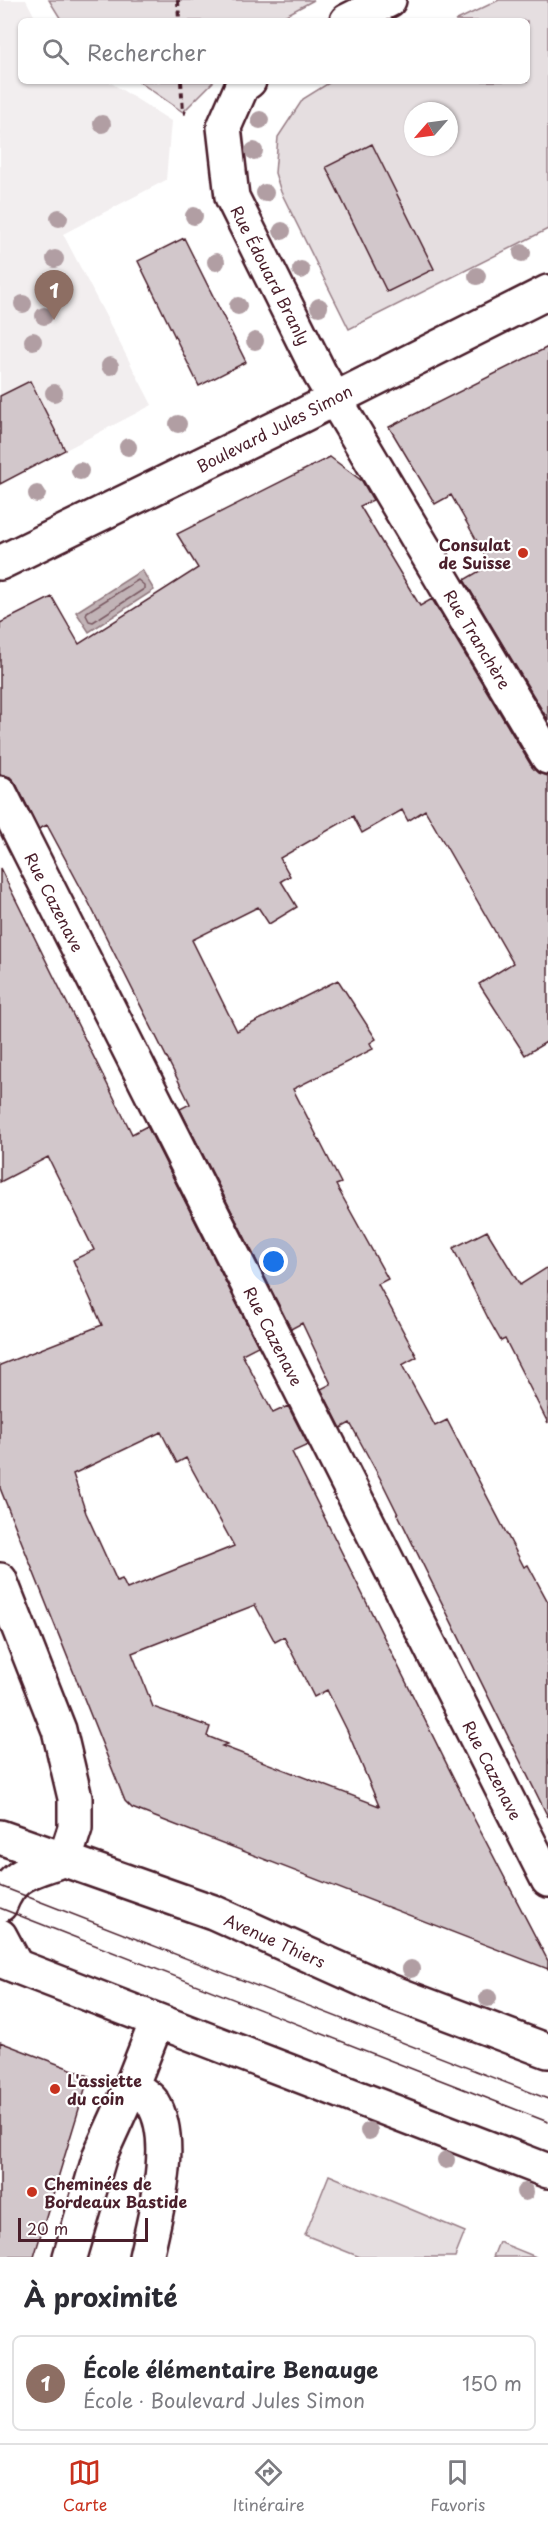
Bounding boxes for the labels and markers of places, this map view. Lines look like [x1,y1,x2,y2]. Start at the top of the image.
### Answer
pin: 1 [34,270,74,320]
place label: Consulat de Suisse [439,532,511,574]
marker: Consulat de Suisse [516,546,530,560]
place label: L'assiette du coin [67,2068,142,2110]
marker: L'assiette du coin [48,2082,62,2096]
place label: Cheminées de Bordeaux Bastide [44,2171,187,2213]
marker: Cheminées de Bordeaux Bastide [25,2185,39,2199]

